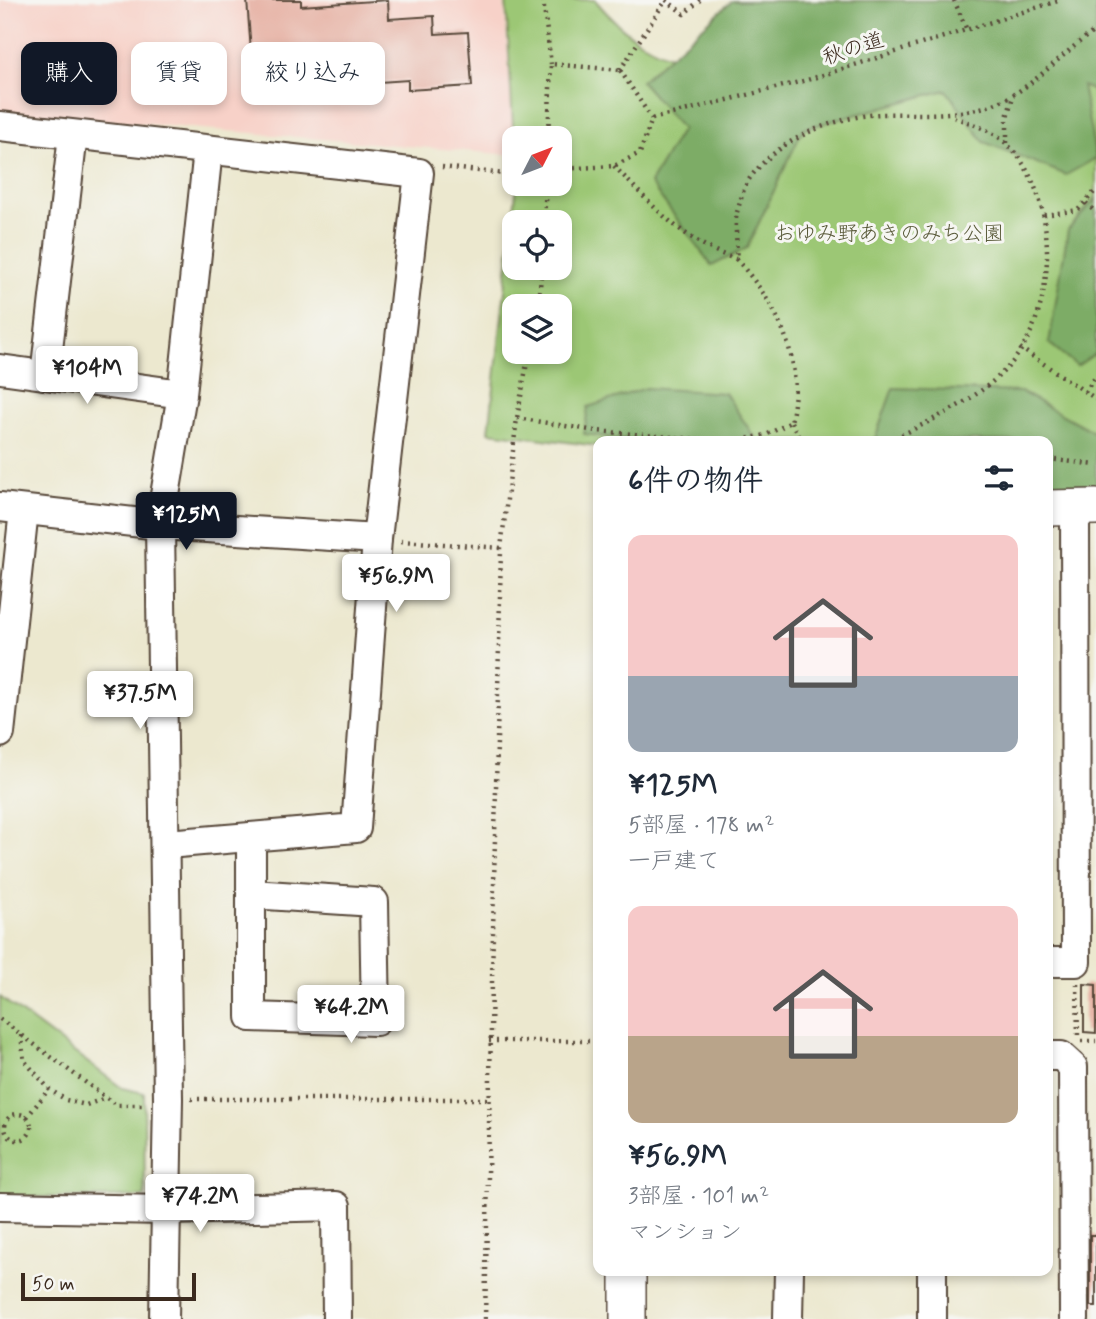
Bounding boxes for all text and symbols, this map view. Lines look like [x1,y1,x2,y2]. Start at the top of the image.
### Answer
street label: 秋の道 [819,26,888,72]
chip: 購入 [21,42,117,105]
chip: 賃貸 [131,42,227,105]
chip: 絞り込み [241,42,385,105]
north arrow [502,126,572,196]
map controls [502,126,572,364]
button: locate [502,210,572,280]
park label: おゆみ野あきのみち公園 [774,220,1004,248]
button: layers [502,294,572,364]
pin: ¥104M [38,346,136,406]
text: ¥104M [52,354,122,384]
icon: filters [980,459,1018,497]
text: 6件の物件 [628,462,763,501]
pin: ¥125M [137,492,235,552]
text: ¥125M [152,500,220,530]
pin: ¥56.9M [339,554,453,614]
text: ¥56.9M [358,562,434,592]
icon: home [760,580,886,706]
pin: ¥37.5M [83,672,197,731]
text: ¥37.5M [103,679,177,709]
text: ¥125M [628,766,718,805]
text: 5部屋 · 178 m² [628,811,774,841]
text: 一戸建て [628,847,720,877]
icon: home [760,951,886,1077]
pin: ¥64.2M [294,986,408,1045]
text: ¥64.2M [313,993,389,1023]
text: ¥56.9M [628,1137,727,1176]
pin: ¥74.2M [143,1174,257,1234]
text: ¥74.2M [161,1182,239,1212]
text: 3部屋 · 101 m² [628,1182,769,1212]
text: マンション [628,1218,742,1248]
scale bar [21,1270,196,1302]
text: 50 m [32,1272,75,1297]

